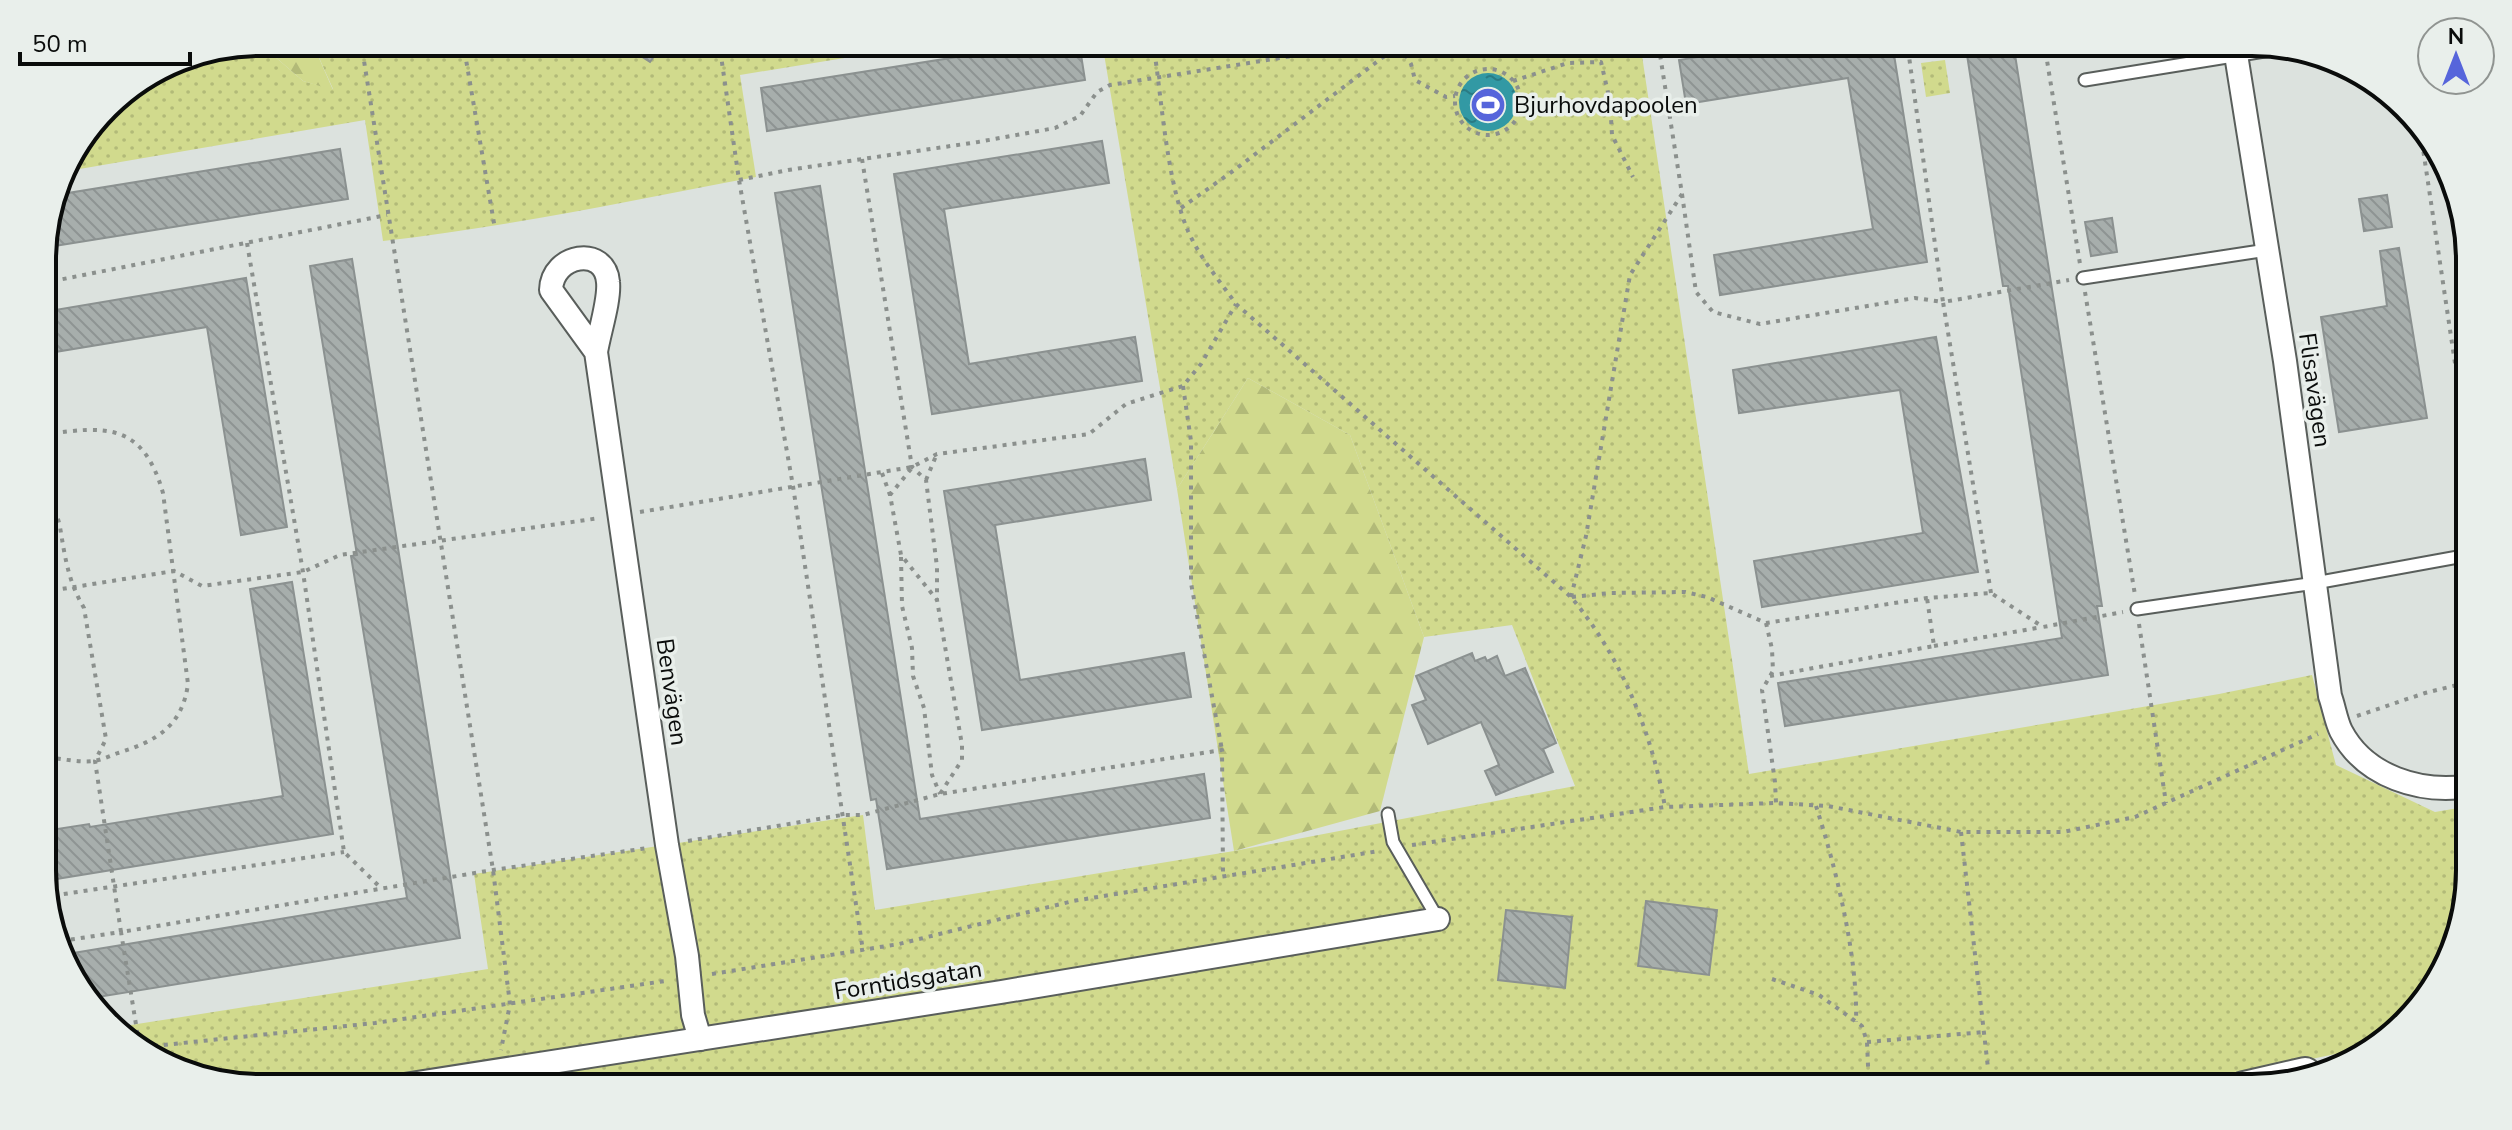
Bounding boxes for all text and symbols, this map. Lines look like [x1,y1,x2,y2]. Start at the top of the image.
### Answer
scale bar [20,16,190,66]
north arrow [2416,16,2496,96]
text: N [2448,22,2464,52]
text: 50 m [32,28,88,60]
sports icon: Bjurhovdapoolen [1469,86,1507,124]
place label: Bjurhovdapoolen [1514,89,1698,121]
street label: Flisavägen [2291,331,2339,449]
street label: Benvägen [649,636,695,748]
street label: Forntidsgatan [832,953,984,1007]

